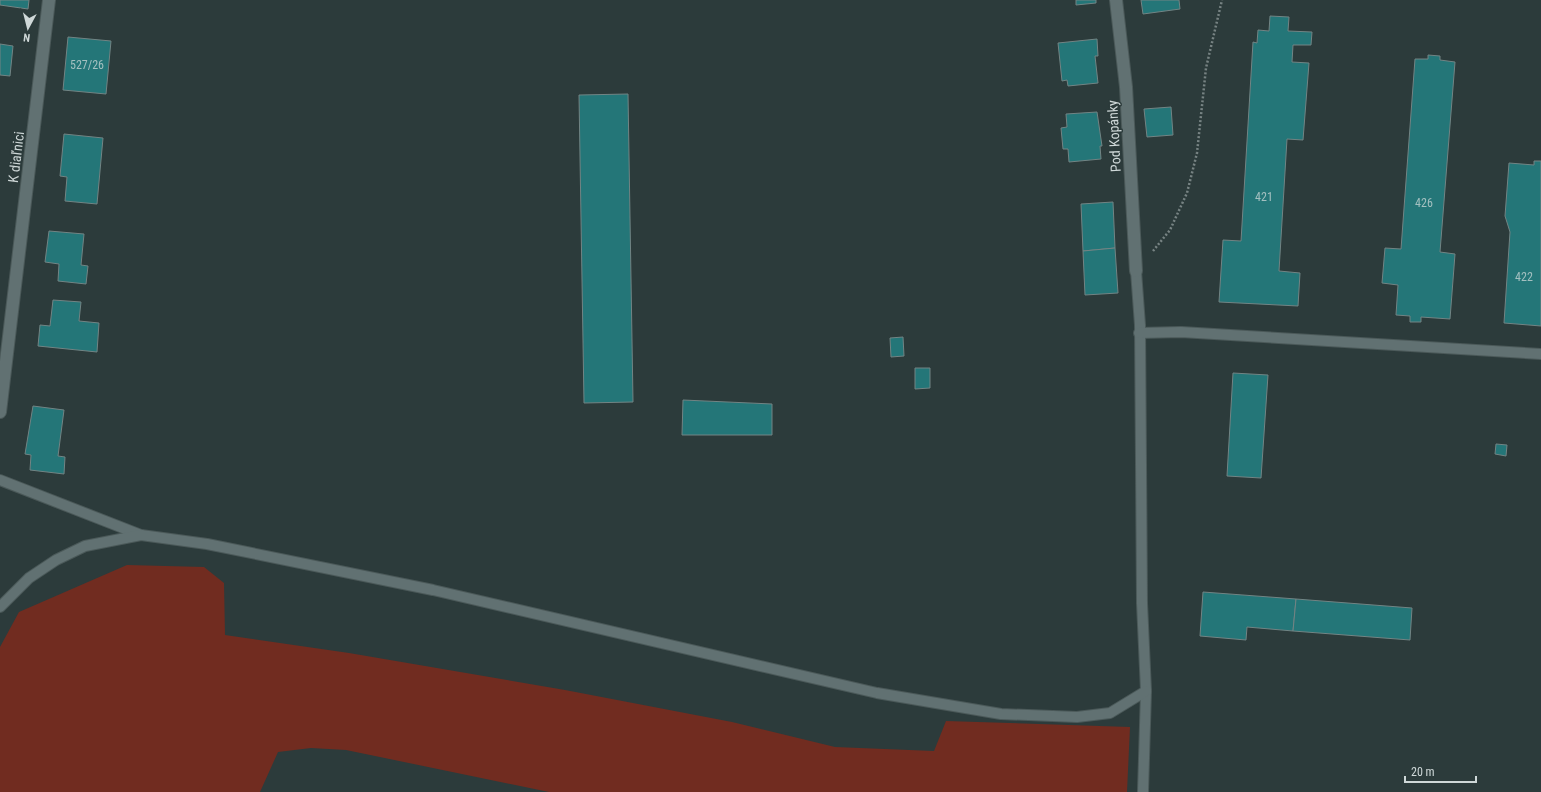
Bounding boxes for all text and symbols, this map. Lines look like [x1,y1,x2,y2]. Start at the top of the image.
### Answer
north arrow [8,8,48,48]
text: N [22,31,31,44]
house number: 527/26 [70,58,104,72]
street label: Pod Kopánky [1104,100,1124,172]
street label: K diaľnici [5,130,27,184]
house number: 421 [1255,190,1273,204]
house number: 426 [1415,196,1433,210]
house number: 422 [1515,270,1533,284]
scale bar [1405,758,1476,784]
text: 20 m [1411,765,1435,779]

